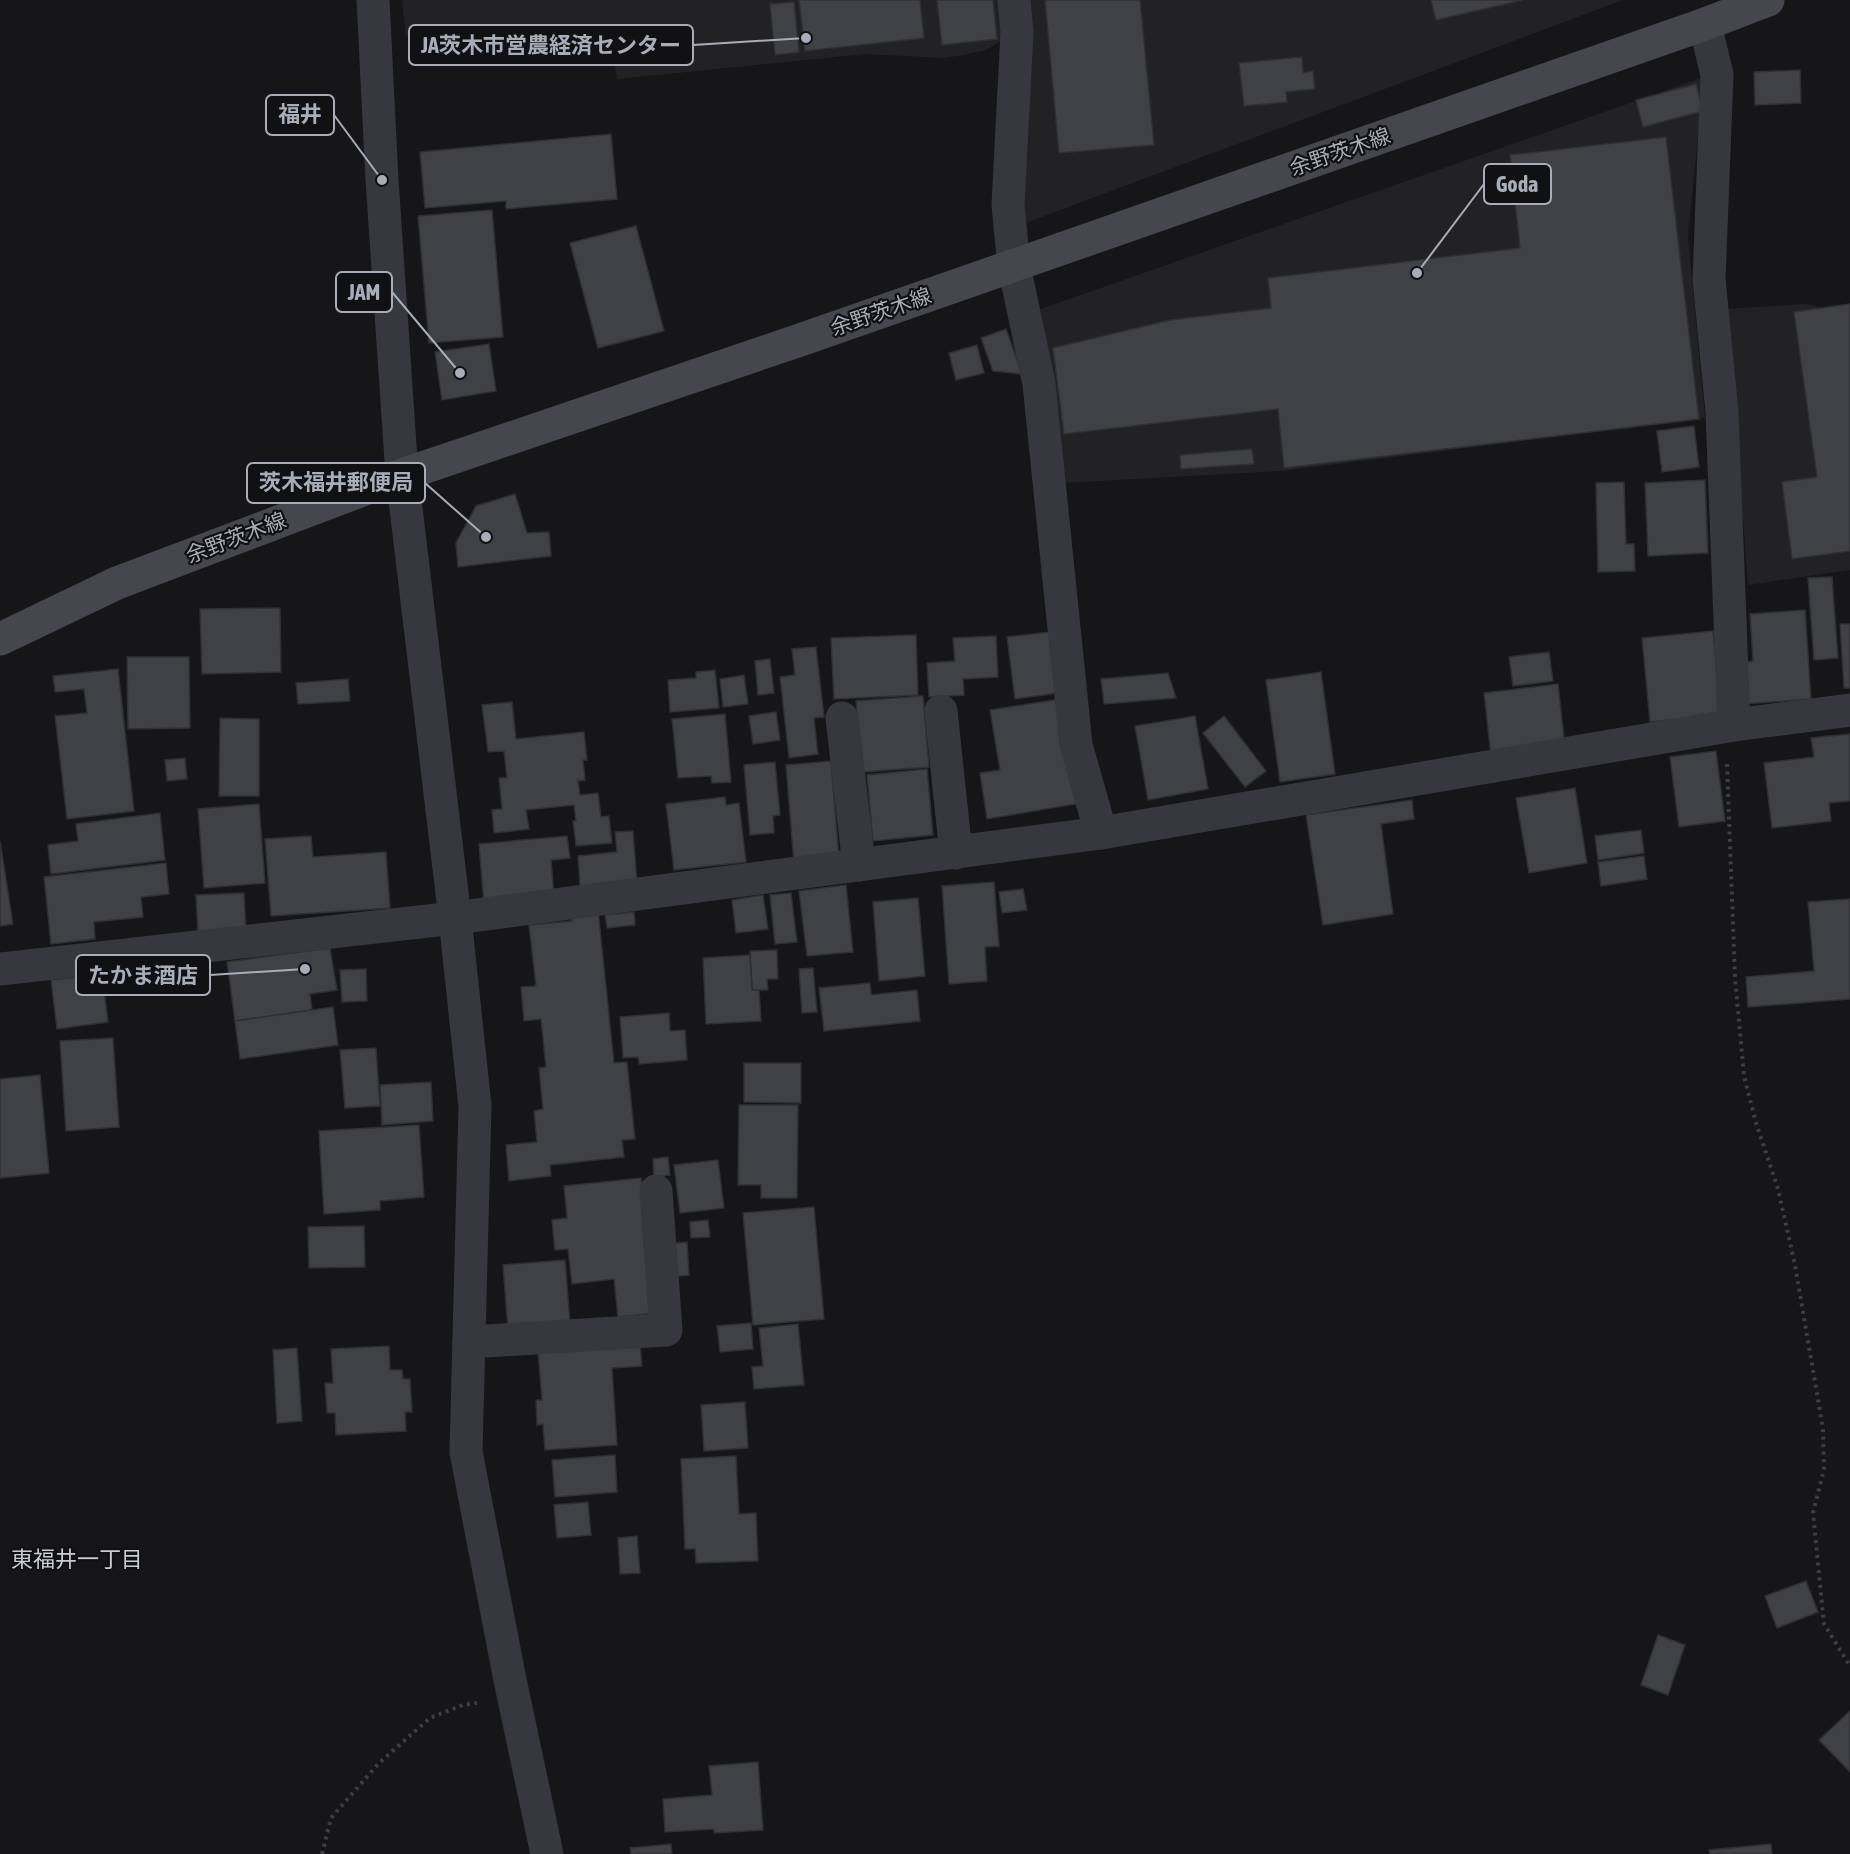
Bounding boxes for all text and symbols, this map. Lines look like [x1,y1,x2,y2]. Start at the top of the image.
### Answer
callout: JA茨木市営農経済センター [409,25,693,65]
text: JA茨木市営農経済センター [420,32,681,58]
callout: 福井 [266,95,334,135]
text: 福井 [278,101,322,127]
street label: 余野茨木線 [1286,123,1393,179]
callout: Goda [1484,164,1551,204]
text: Goda [1496,171,1538,197]
callout: JAM [336,272,392,312]
text: JAM [347,279,380,305]
street label: 余野茨木線 [827,283,934,339]
callout: 茨木福井郵便局 [247,463,425,503]
text: 茨木福井郵便局 [259,469,413,495]
street label: 余野茨木線 [182,507,289,567]
callout: たかま酒店 [76,955,210,995]
text: たかま酒店 [88,962,198,988]
district label: 東福井一丁目 [11,1546,143,1572]

